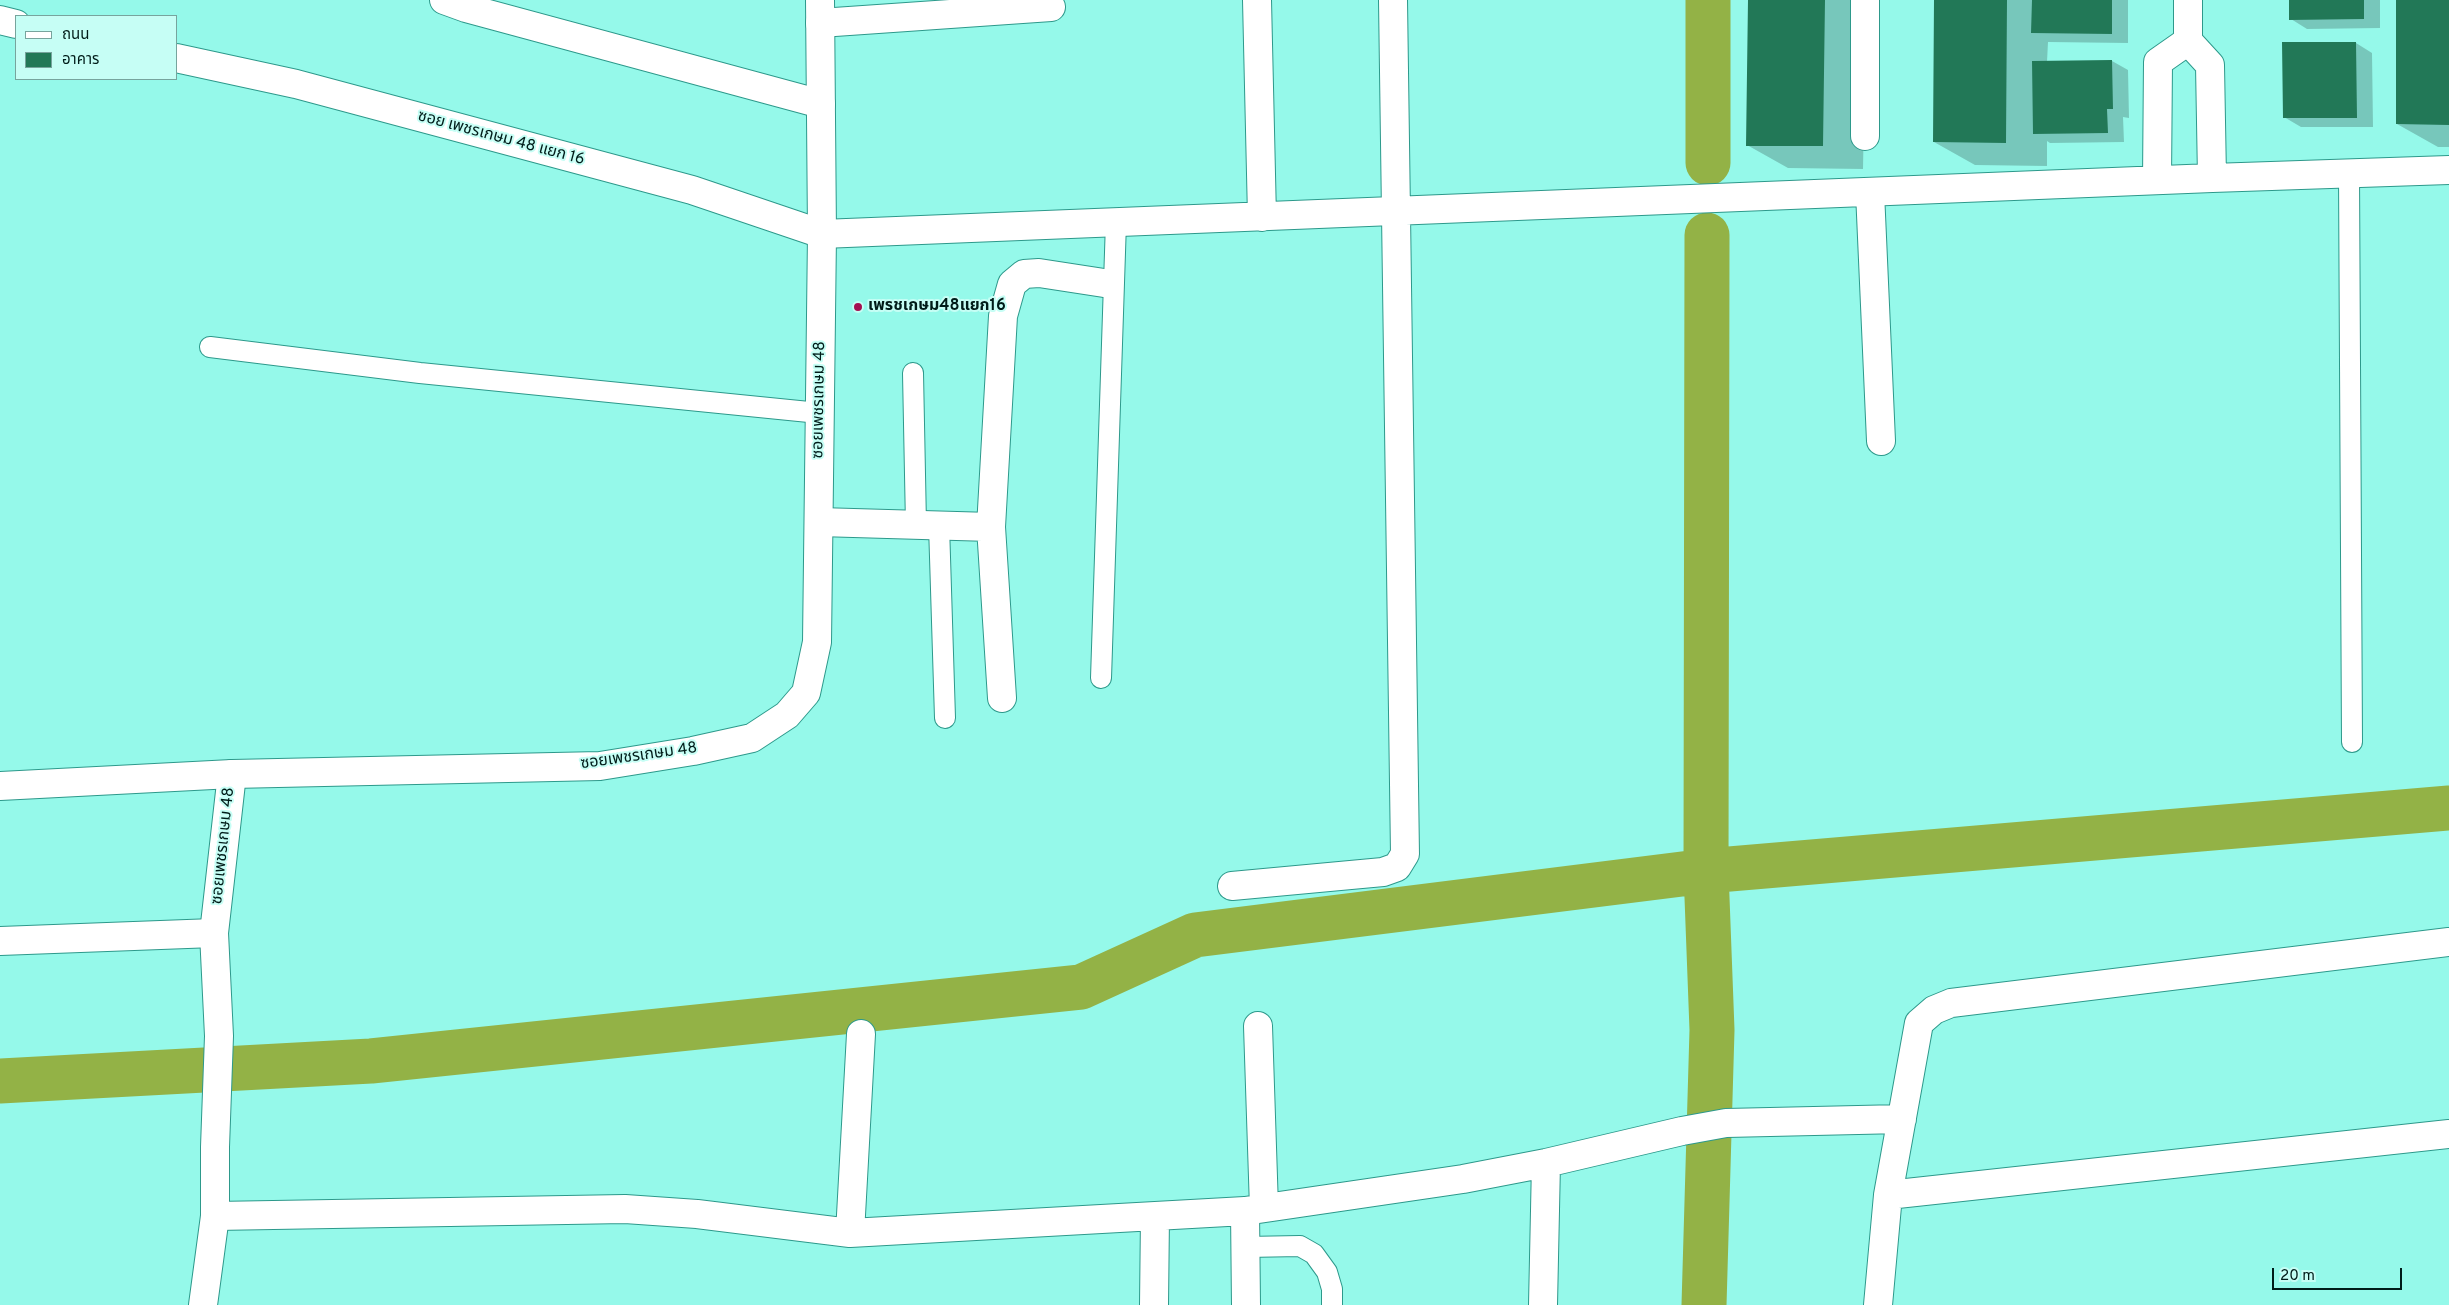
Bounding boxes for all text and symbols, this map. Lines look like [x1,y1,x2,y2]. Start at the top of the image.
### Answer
legend [15,15,178,80]
text: ถนน [62,26,89,45]
text: อาคาร [62,51,99,70]
street label: ซอย เพชรเกษม 48 แยก 16 [415,107,587,171]
place label: เพรชเกษม48แยก16 [868,297,1006,317]
marker: เพรชเกษม48แยก16 [852,301,864,313]
street label: ซอยเพชรเกษม 48 [809,341,831,459]
street label: ซอยเพชรเกษม 48 [579,739,699,775]
street label: ซอยเพชรเกษม 48 [208,787,240,905]
scale bar [2274,1258,2404,1290]
text: 20 m [2280,1267,2315,1286]

